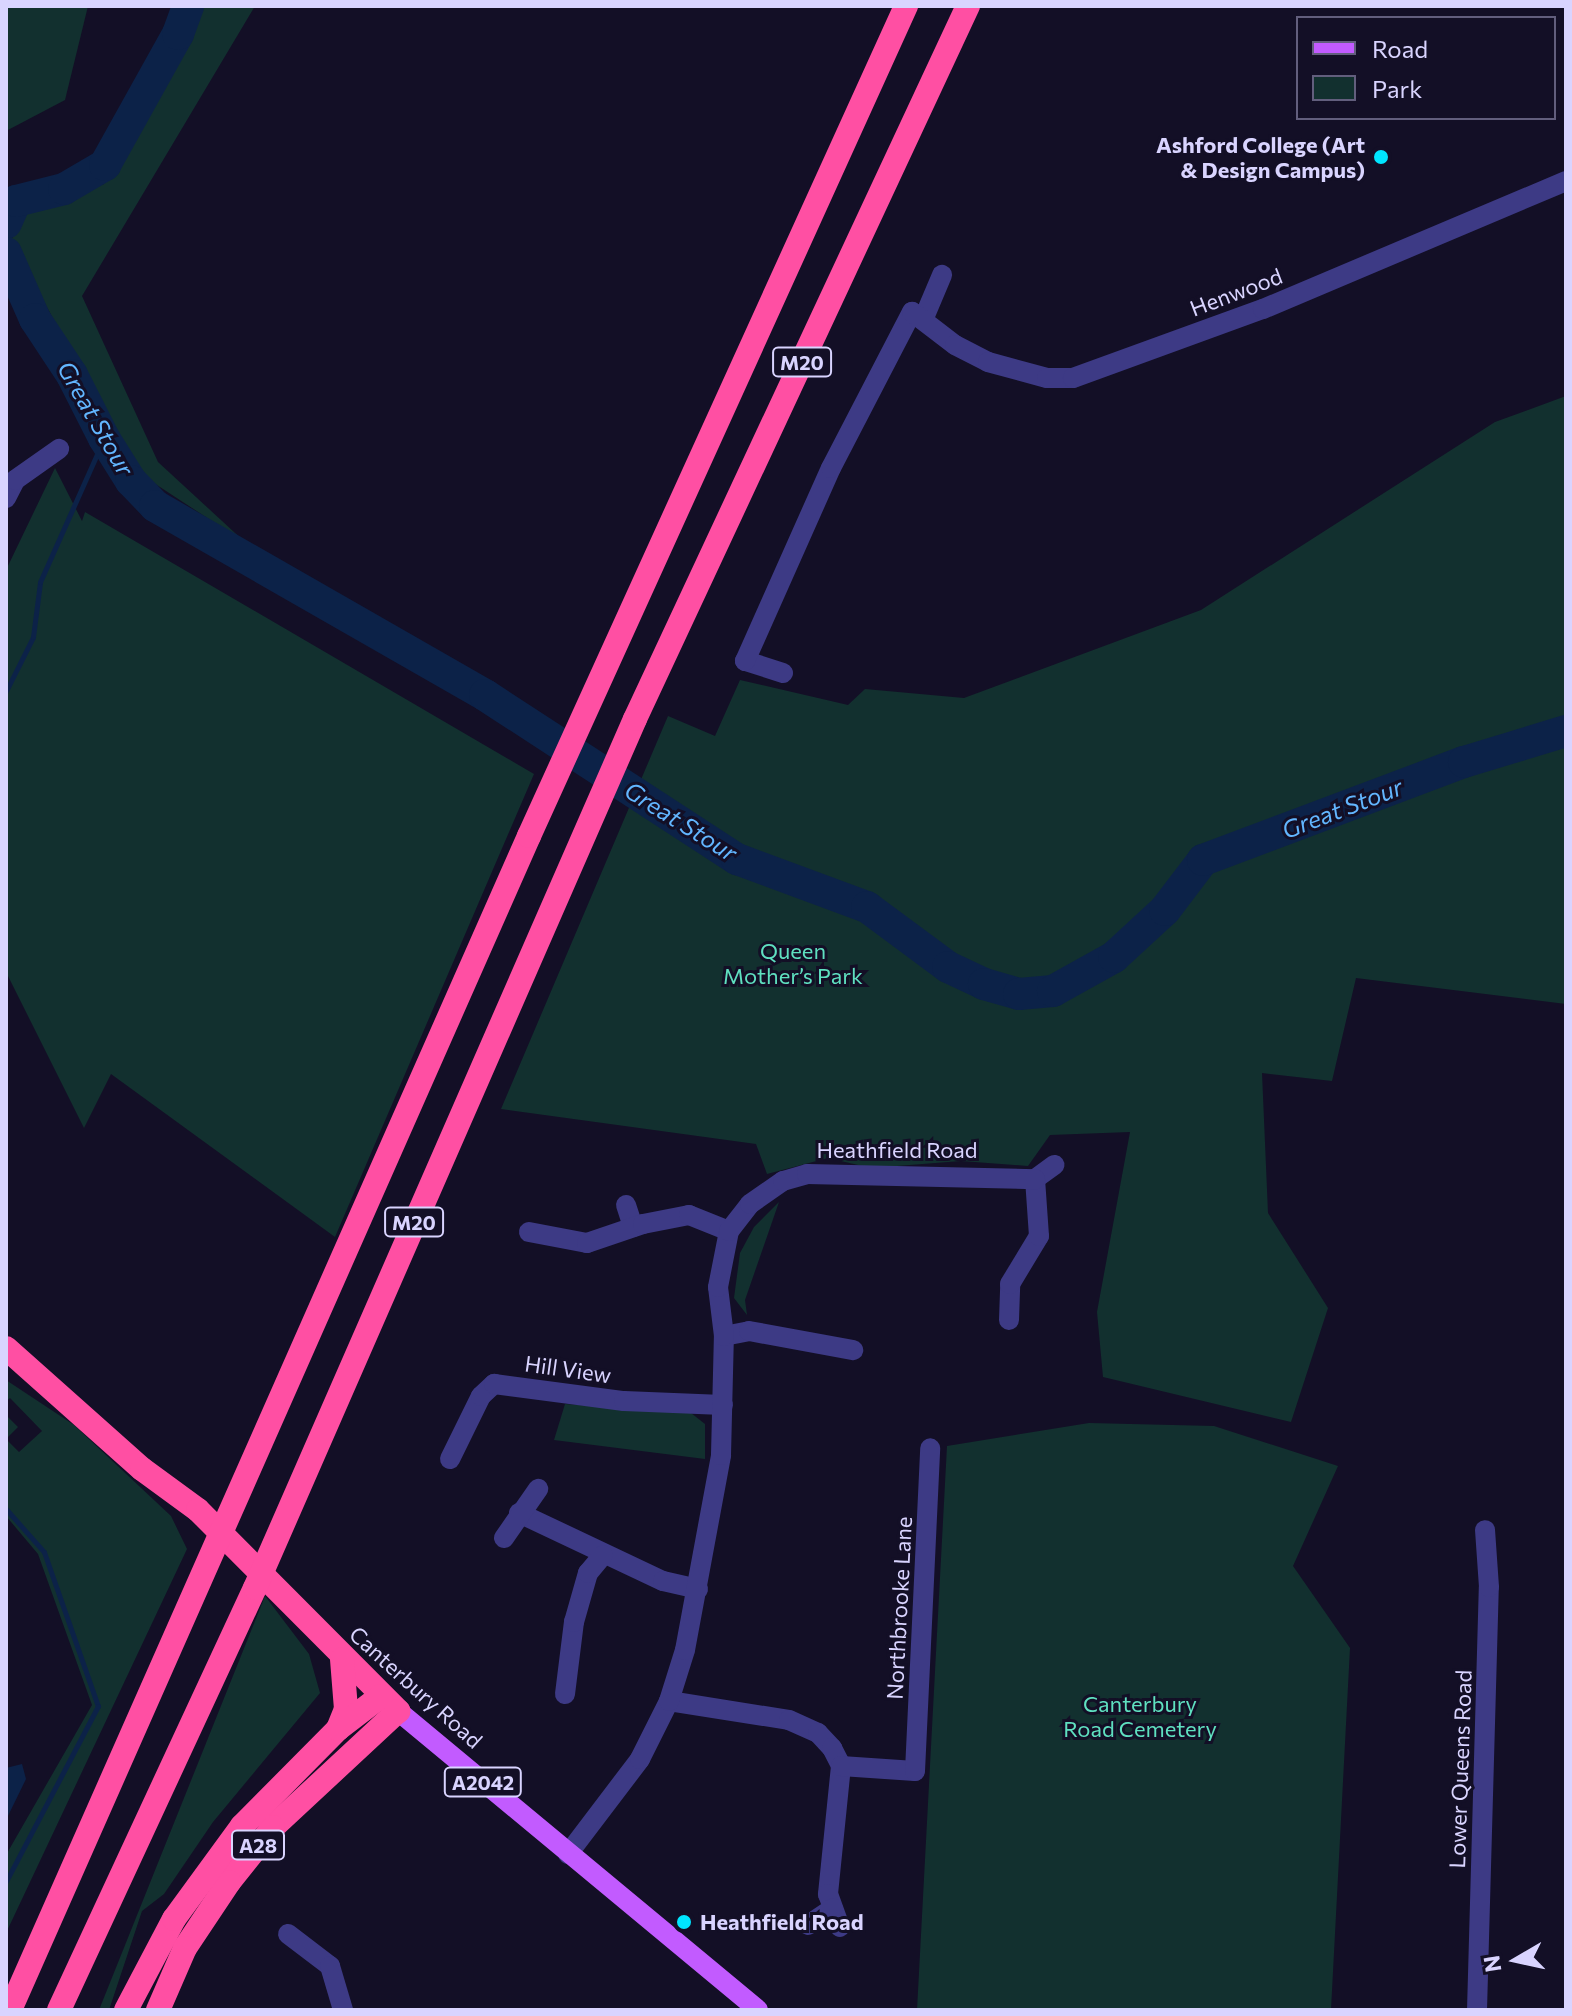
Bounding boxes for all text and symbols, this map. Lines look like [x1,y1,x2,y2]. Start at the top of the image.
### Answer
legend [1296,16,1556,120]
text: Road [1372,34,1428,63]
text: Park [1372,74,1422,103]
place label: Ashford College (Art & Design Campus) [1156,131,1365,182]
marker: Ashford College (Art & Design Campus) [1372,148,1390,166]
street label: Henwood [1186,262,1286,322]
road number: M20 [772,346,832,378]
water label: Great Stour [52,356,140,480]
water label: Great Stour [1277,772,1407,844]
water label: Great Stour [619,775,743,867]
park label: Queen Mother’s Park [723,937,863,988]
street label: Heathfield Road [816,1137,978,1163]
road number: M20 [384,1206,444,1238]
street label: Hill View [523,1350,613,1388]
street label: Northbrooke Lane [881,1516,917,1700]
street label: Canterbury Road [344,1620,488,1754]
street label: Lower Queens Road [1443,1669,1477,1869]
park label: Canterbury Road Cemetery [1063,1690,1217,1742]
road number: A2042 [443,1766,523,1798]
road number: A28 [230,1829,286,1861]
place label: Heathfield Road [700,1909,864,1935]
marker: Heathfield Road [675,1913,693,1931]
north arrow [1476,1920,1556,2000]
text: N [1477,1954,1506,1974]

